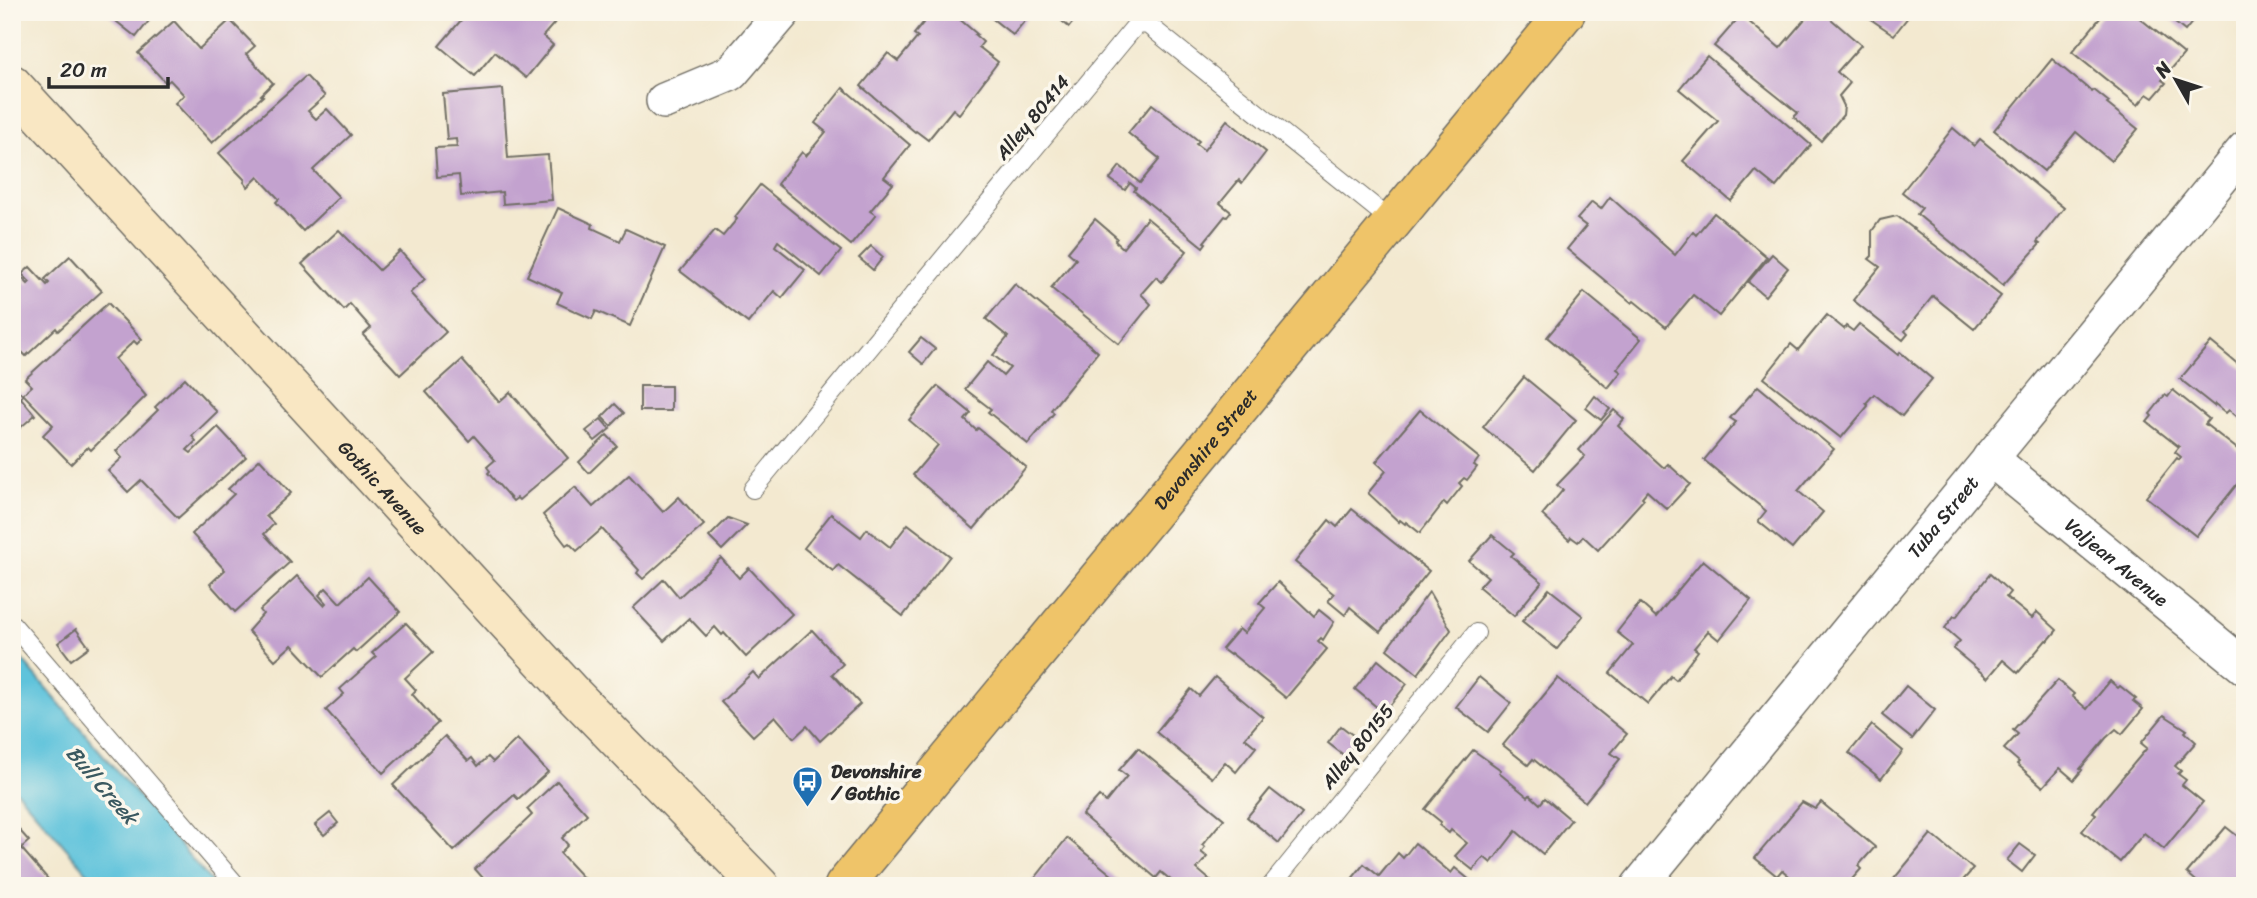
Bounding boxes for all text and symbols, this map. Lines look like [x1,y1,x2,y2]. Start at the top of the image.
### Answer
scale bar [49,46,168,90]
north arrow [2142,46,2212,116]
text: 20 m [60,51,107,89]
text: N [2146,53,2181,86]
street label: Alley 80414 [986,67,1078,168]
street label: Devonshire Street [1145,381,1266,518]
street label: Gothic Avenue [330,432,435,543]
street label: Tuba Street [1899,468,1987,566]
street label: Valjean Avenue [2057,510,2176,615]
street label: Alley 80155 [1312,696,1403,797]
water label: Bull Creek [56,736,150,836]
place label: Devonshire / Gothic [830,755,922,810]
bus stop icon: Devonshire / Gothic [791,765,825,809]

